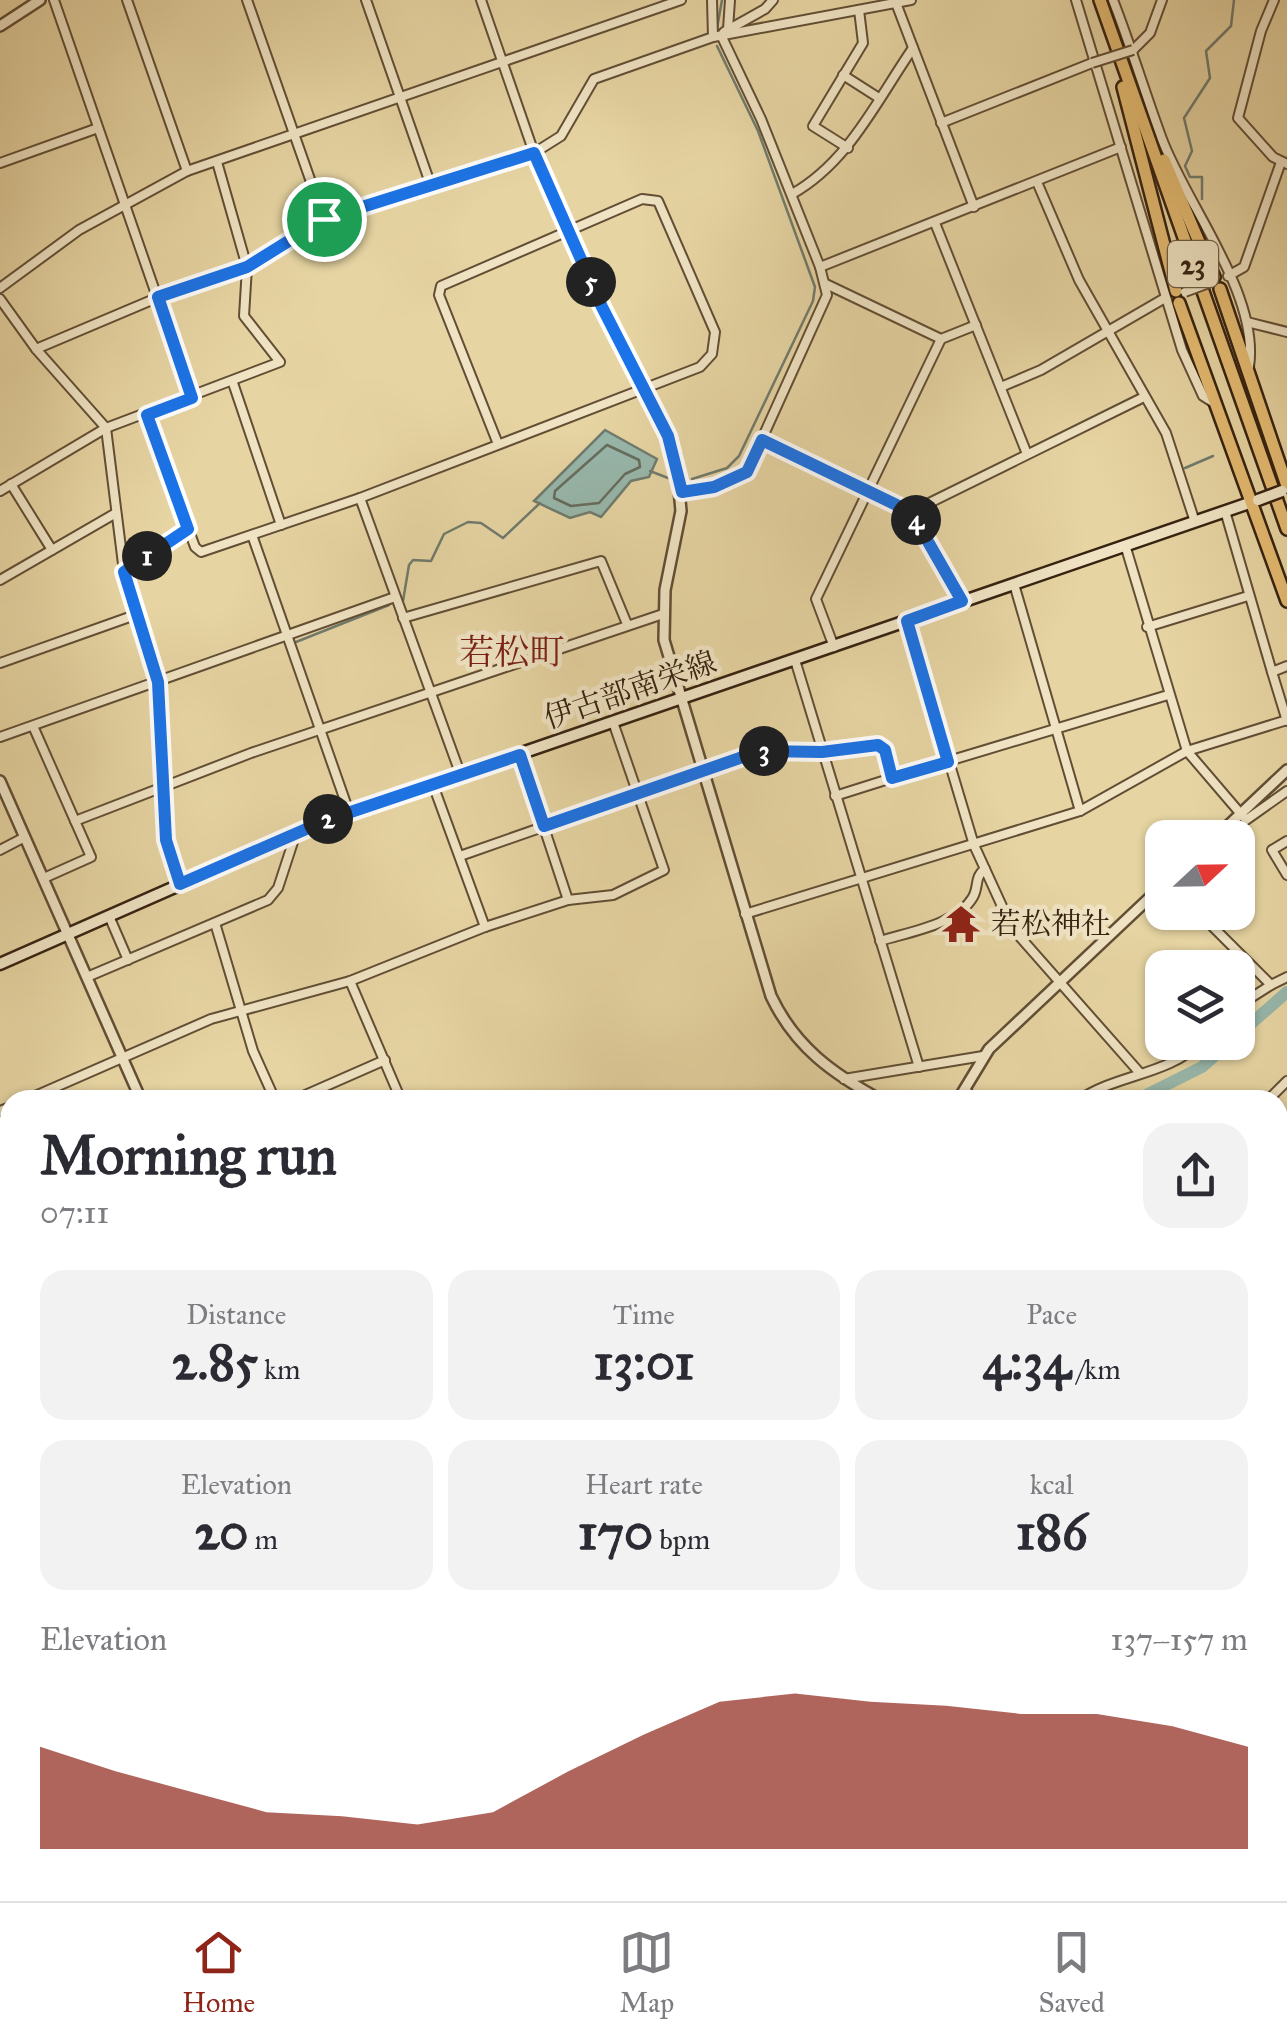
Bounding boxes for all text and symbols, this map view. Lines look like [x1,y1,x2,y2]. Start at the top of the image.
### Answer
pin [282,177,367,262]
icon: arrive [297,192,352,247]
road number: 23 [1168,241,1218,287]
pin: 5 [566,257,616,307]
text: 5 [584,264,598,299]
pin: 4 [891,495,941,545]
text: 4 [908,502,924,537]
pin: 1 [122,531,172,581]
text: 1 [141,538,153,573]
district label: 若松町 [459,631,565,674]
street label: 伊古部南栄線 [539,644,721,736]
pin: 3 [739,726,789,776]
text: 3 [758,733,770,768]
pin: 2 [303,794,353,844]
text: 2 [321,801,335,836]
north arrow [1145,820,1255,930]
map controls [1145,820,1255,1060]
temple icon: 若松神社 [940,903,982,945]
place label: 若松神社 [991,906,1111,942]
button: layers [1145,950,1255,1060]
text: Morning run [40,1122,337,1189]
button: share [1143,1123,1248,1228]
text: 07:11 [40,1193,109,1232]
text: Distance [186,1297,287,1332]
text: Time [613,1297,675,1332]
text: Pace [1026,1297,1077,1332]
text: 2.85 [172,1332,258,1393]
text: 13:01 [594,1332,694,1393]
text: 4:34 [982,1332,1071,1393]
text: km [258,1352,301,1387]
text: /km [1071,1352,1121,1387]
text: Elevation [181,1467,292,1502]
text: Heart rate [585,1467,703,1502]
text: kcal [1030,1467,1074,1502]
text: 20 [195,1502,248,1563]
text: 170 [578,1502,653,1563]
text: 186 [1016,1502,1088,1563]
text: m [248,1522,278,1557]
text: bpm [653,1522,710,1557]
text: Elevation [40,1620,167,1659]
text: 137–157 m [1111,1620,1248,1659]
tab: Home [182,1925,255,2020]
tab: Map [619,1925,674,2020]
tab: Saved [1038,1925,1105,2020]

